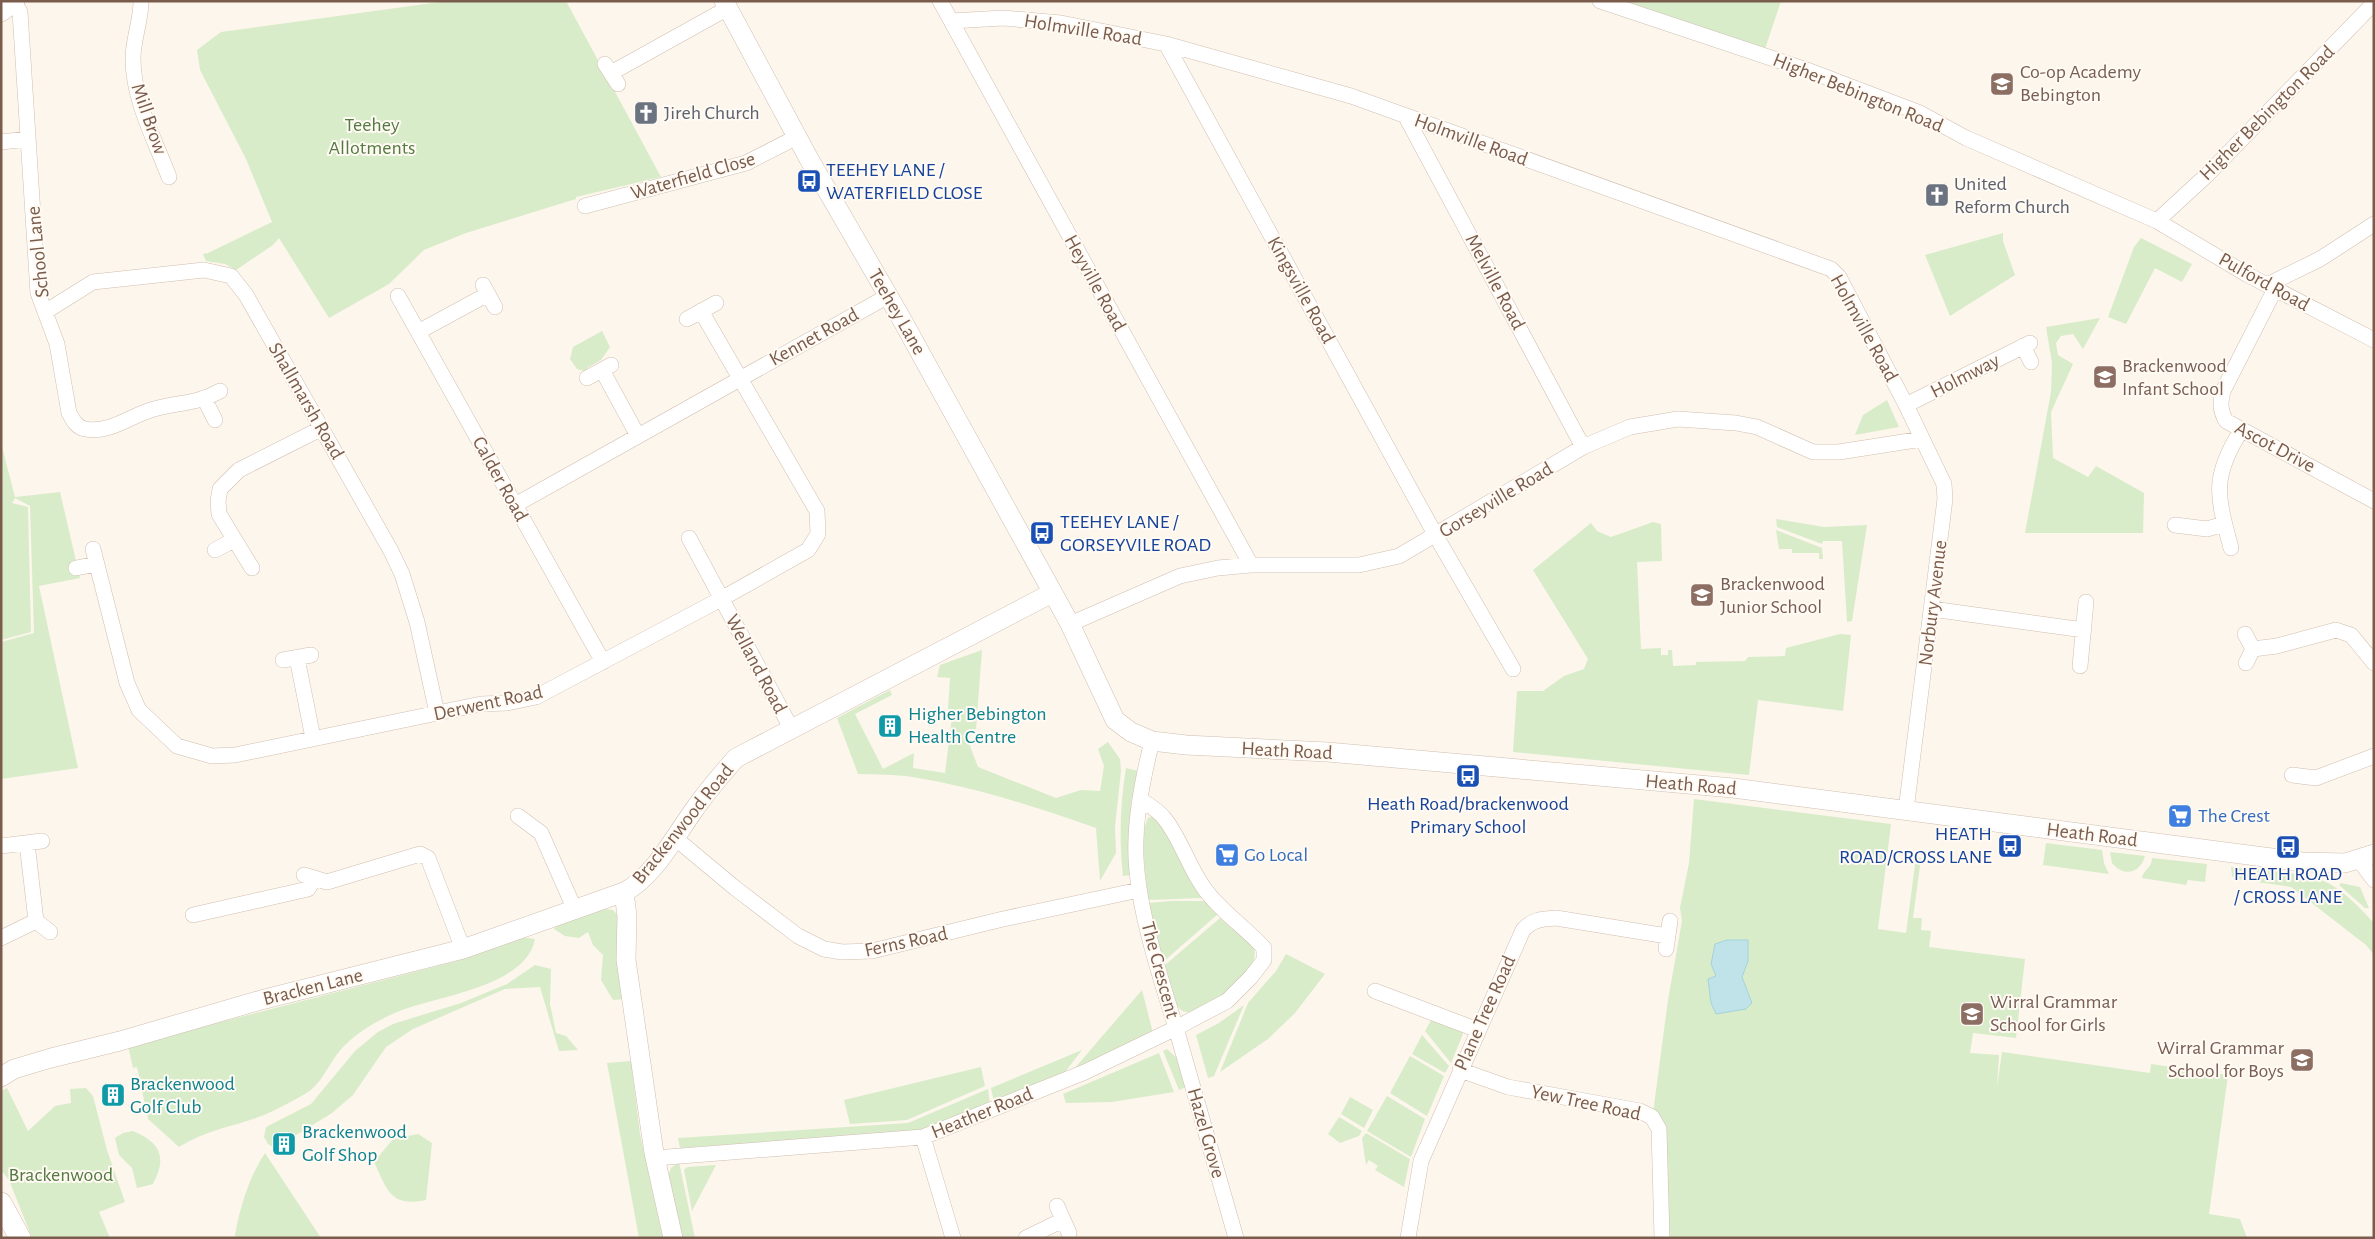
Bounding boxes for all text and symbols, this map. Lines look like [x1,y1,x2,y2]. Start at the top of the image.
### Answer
street label: Holmville Road [1023,11,1143,49]
street label: Higher Bebington Road [2196,42,2338,184]
street label: Higher Bebington Road [1770,50,1946,136]
place label: Co-op Academy Bebington [2020,62,2141,105]
school or university icon: Co-op Academy Bebington [1989,71,2015,97]
street label: Mill Brow [128,81,171,158]
church icon: Jireh Church [633,100,659,126]
place label: Jireh Church [664,103,760,123]
street label: Holmville Road [1412,110,1530,170]
park label: Teehey Allotments [329,115,415,158]
street label: Waterfield Close [628,149,758,203]
place label: TEEHEY LANE / WATERFIELD CLOSE [826,160,983,203]
bus stop icon: TEEHEY LANE / WATERFIELD CLOSE [796,168,822,194]
place label: United Reform Church [1954,174,2070,217]
church icon: United Reform Church [1924,182,1950,208]
street label: School Lane [23,205,53,299]
street label: Melville Road [1462,231,1528,333]
street label: Heyville Road [1060,232,1130,334]
street label: Kingsville Road [1263,233,1339,347]
street label: Pulford Road [2215,249,2313,315]
street label: Teehey Lane [865,266,929,358]
street label: Holmville Road [1826,271,1902,385]
street label: Kennet Road [766,304,862,370]
street label: Shallmarsh Road [265,339,347,463]
street label: Holmway [1927,350,2003,402]
place label: Brackenwood Infant School [2122,356,2227,399]
school or university icon: Brackenwood Infant School [2092,364,2118,390]
street label: Ascot Drive [2232,418,2318,476]
street label: Calder Road [469,433,531,525]
street label: Gorseyville Road [1436,458,1556,542]
place label: TEEHEY LANE / GORSEYVILE ROAD [1060,512,1211,555]
bus stop icon: TEEHEY LANE / GORSEYVILE ROAD [1029,520,1055,546]
street label: Norbury Avenue [1915,539,1951,667]
place label: Brackenwood Junior School [1720,574,1825,617]
school or university icon: Brackenwood Junior School [1689,582,1715,608]
street label: Welland Road [722,611,790,717]
street label: Derwent Road [432,682,544,724]
place label: Higher Bebington Health Centre [908,704,1047,747]
building icon: Higher Bebington Health Centre [877,713,903,739]
street label: Heath Road [1241,739,1333,763]
street label: Brackenwood Road [629,760,737,888]
bus stop icon: Heath Road/brackenwood Primary School [1455,763,1481,789]
street label: Heath Road [1644,771,1738,799]
place label: Heath Road/brackenwood Primary School [1367,794,1569,837]
supermarket icon: The Crest [2167,803,2193,829]
place label: The Crest [2198,806,2271,826]
street label: Heath Road [2045,819,2139,851]
place label: HEATH ROAD/CROSS LANE [1839,824,1992,867]
bus stop icon: HEATH ROAD/CROSS LANE [1997,833,2023,859]
bus stop icon: HEATH ROAD / CROSS LANE [2275,834,2301,860]
supermarket icon: Go Local [1214,842,1240,868]
place label: Go Local [1244,845,1308,865]
place label: HEATH ROAD / CROSS LANE [2234,864,2343,907]
street label: The Crescent [1138,920,1183,1021]
street label: Ferns Road [863,923,949,961]
street label: Plane Tree Road [1451,952,1519,1074]
street label: Bracken Lane [261,965,365,1009]
place label: Wirral Grammar School for Girls [1990,992,2118,1035]
school or university icon: Wirral Grammar School for Girls [1959,1001,1985,1027]
place label: Wirral Grammar School for Boys [2157,1038,2285,1081]
school or university icon: Wirral Grammar School for Boys [2289,1047,2315,1073]
place label: Brackenwood Golf Club [130,1074,235,1117]
building icon: Brackenwood Golf Club [100,1082,126,1108]
street label: Yew Tree Road [1529,1082,1643,1124]
street label: Heather Road [929,1084,1035,1142]
street label: Hazel Grove [1184,1086,1228,1180]
place label: Brackenwood Golf Shop [302,1122,407,1165]
building icon: Brackenwood Golf Shop [271,1131,297,1157]
park label: Brackenwood [9,1165,113,1185]

